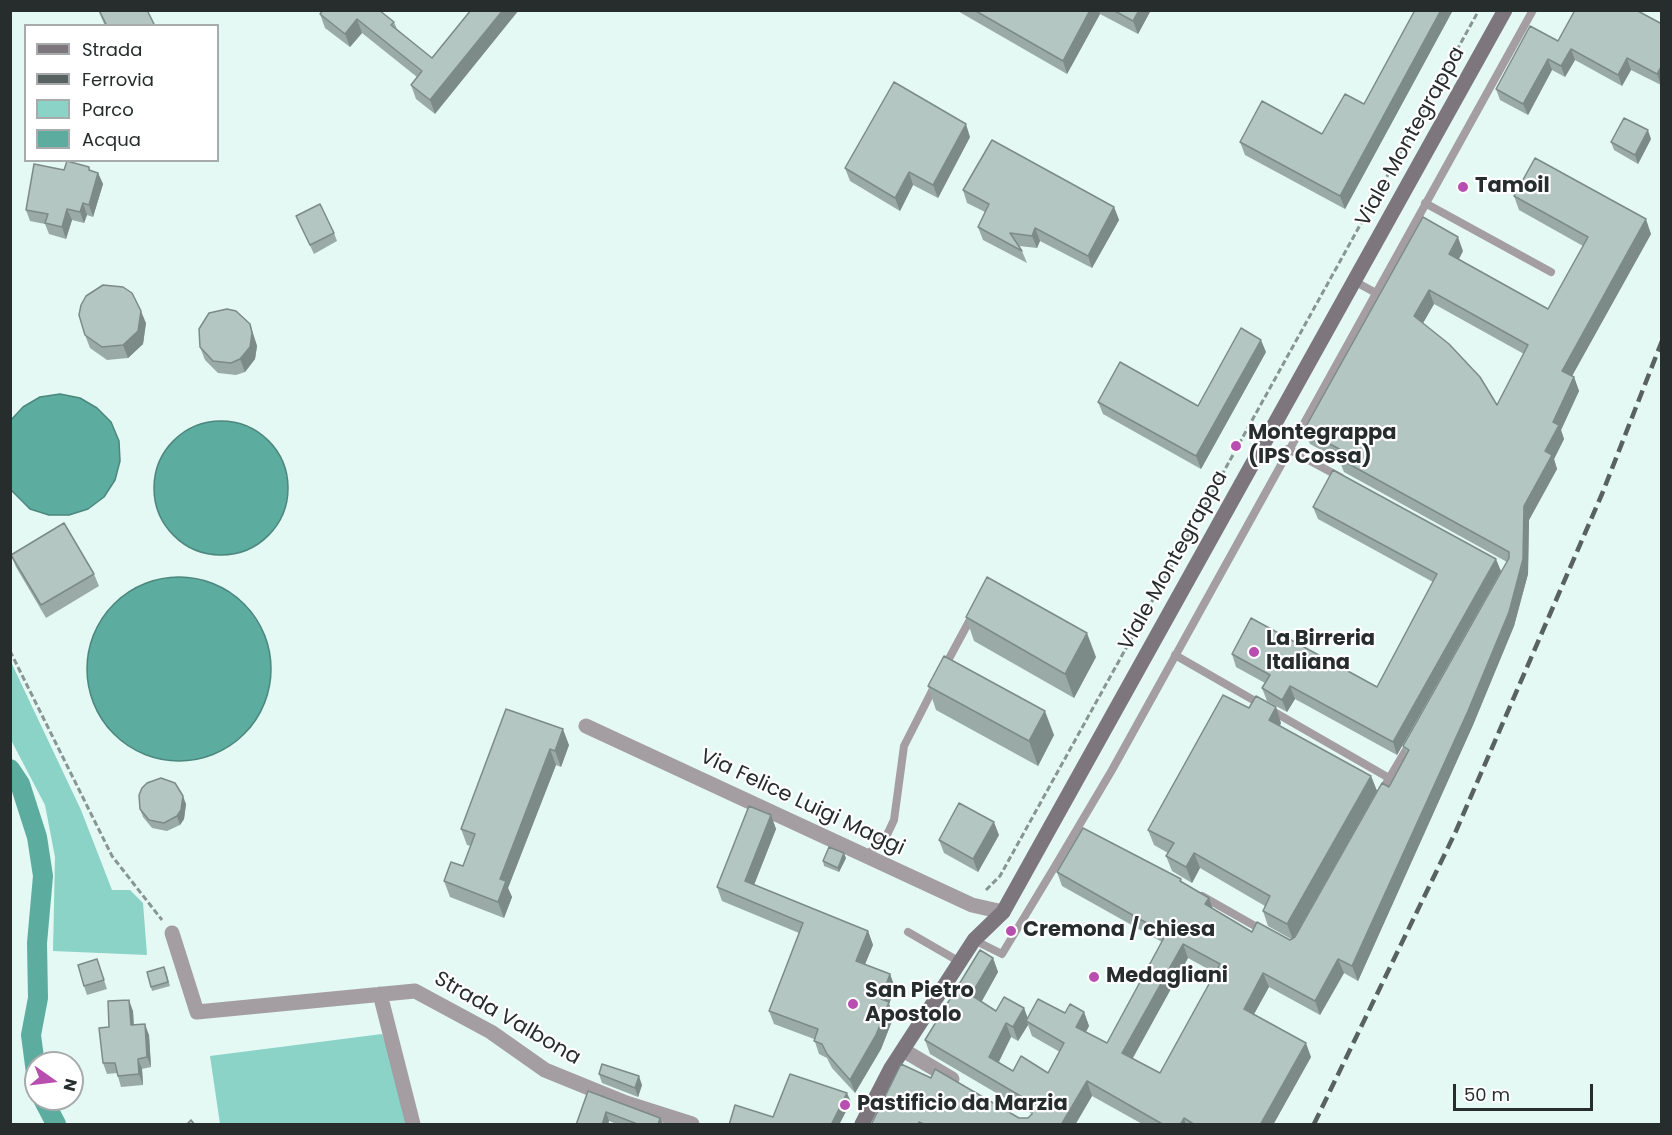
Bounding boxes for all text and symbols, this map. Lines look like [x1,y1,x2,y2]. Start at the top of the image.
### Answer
legend [24,24,219,162]
text: Strada [82,37,142,62]
street label: Viale Montegrappa [1351,43,1471,231]
text: Ferrovia [82,67,154,92]
text: Parco [82,97,134,122]
text: Acqua [82,127,141,152]
place label: Tamoil [1475,174,1550,200]
marker: Tamoil [1456,180,1470,194]
place label: Montegrappa (IPS Cossa) [1248,421,1397,471]
marker: Montegrappa (IPS Cossa) [1229,439,1243,453]
street label: Viale Montegrappa [1114,467,1234,655]
place label: La Birreria Italiana [1266,627,1375,677]
marker: La Birreria Italiana [1247,645,1261,659]
street label: Via Felice Luigi Maggi [696,744,908,862]
place label: Cremona / chiesa [1023,918,1215,944]
marker: Cremona / chiesa [1004,924,1018,938]
place label: Medagliani [1106,964,1228,990]
street label: Strada Valbona [429,967,585,1071]
marker: Medagliani [1087,970,1101,984]
place label: San Pietro Apostolo [865,979,974,1029]
marker: San Pietro Apostolo [846,997,860,1011]
north arrow [24,1051,84,1111]
scale bar [1456,1072,1596,1110]
text: N [57,1076,83,1094]
text: 50 m [1464,1082,1510,1107]
place label: Pastificio da Marzia [857,1092,1068,1118]
marker: Pastificio da Marzia [838,1098,852,1112]

